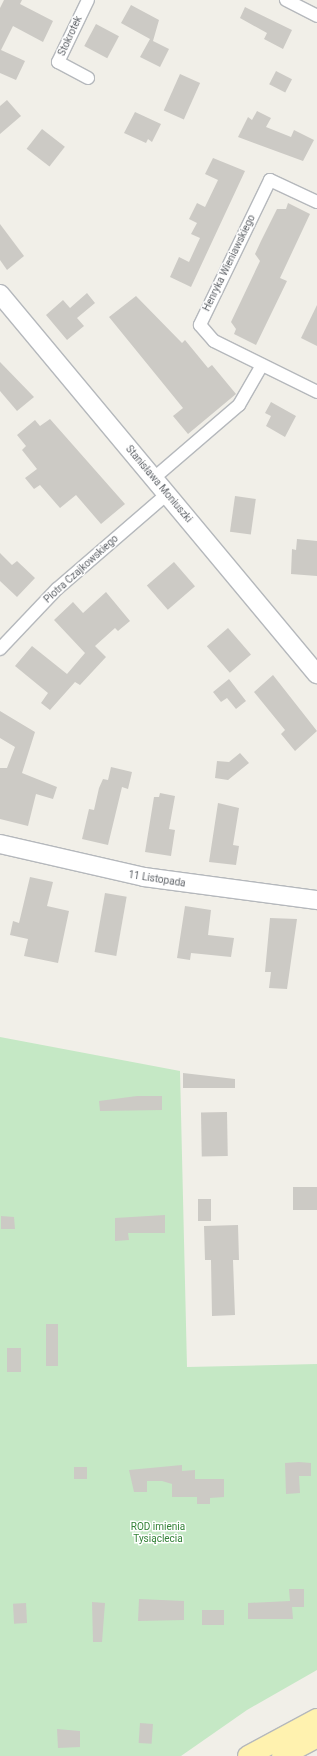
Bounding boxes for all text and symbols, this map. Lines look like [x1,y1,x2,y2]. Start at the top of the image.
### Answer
street label: Stokrotek [56,14,84,58]
street label: Henryka Wieniawskiego [200,213,258,313]
street label: Stanisława Moniuszki [123,443,195,525]
street label: Piotra Czajkowskiego [41,533,121,605]
street label: 11 Listopada [128,869,186,889]
park label: ROD imienia Tysiąclecia [131,1520,185,1544]

